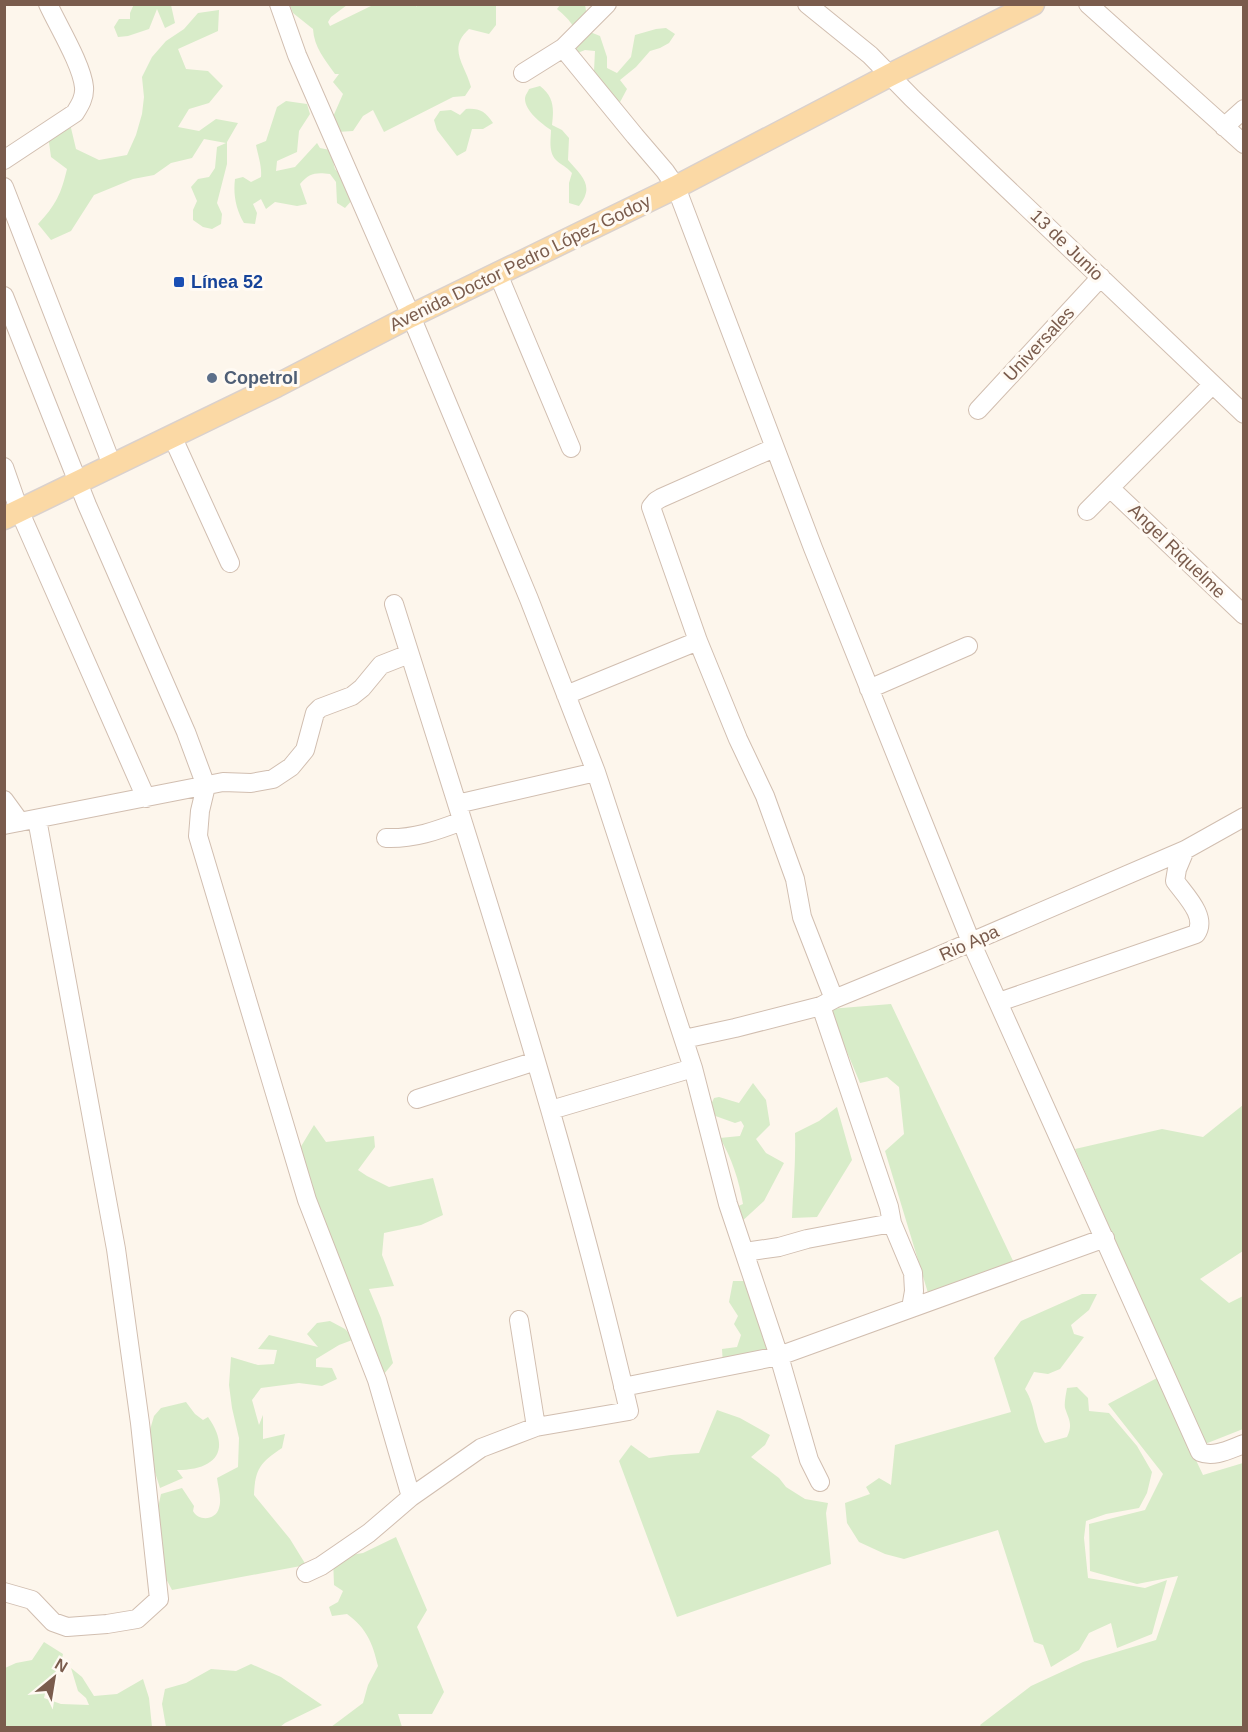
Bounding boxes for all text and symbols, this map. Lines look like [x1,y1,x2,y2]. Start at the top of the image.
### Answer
street label: Avenida Doctor Pedro López Godoy [386,191,654,335]
street label: 13 de Junio [1027,205,1107,285]
place label: Línea 52 [191,272,263,292]
marker: Línea 52 [172,275,186,289]
street label: Universales [1000,303,1078,385]
place label: Copetrol [224,368,298,388]
marker: Copetrol [205,371,219,385]
street label: Angel Riquelme [1124,500,1230,602]
street label: Rio Apa [936,921,1003,965]
north arrow [24,1648,84,1708]
text: N [52,1655,71,1676]

